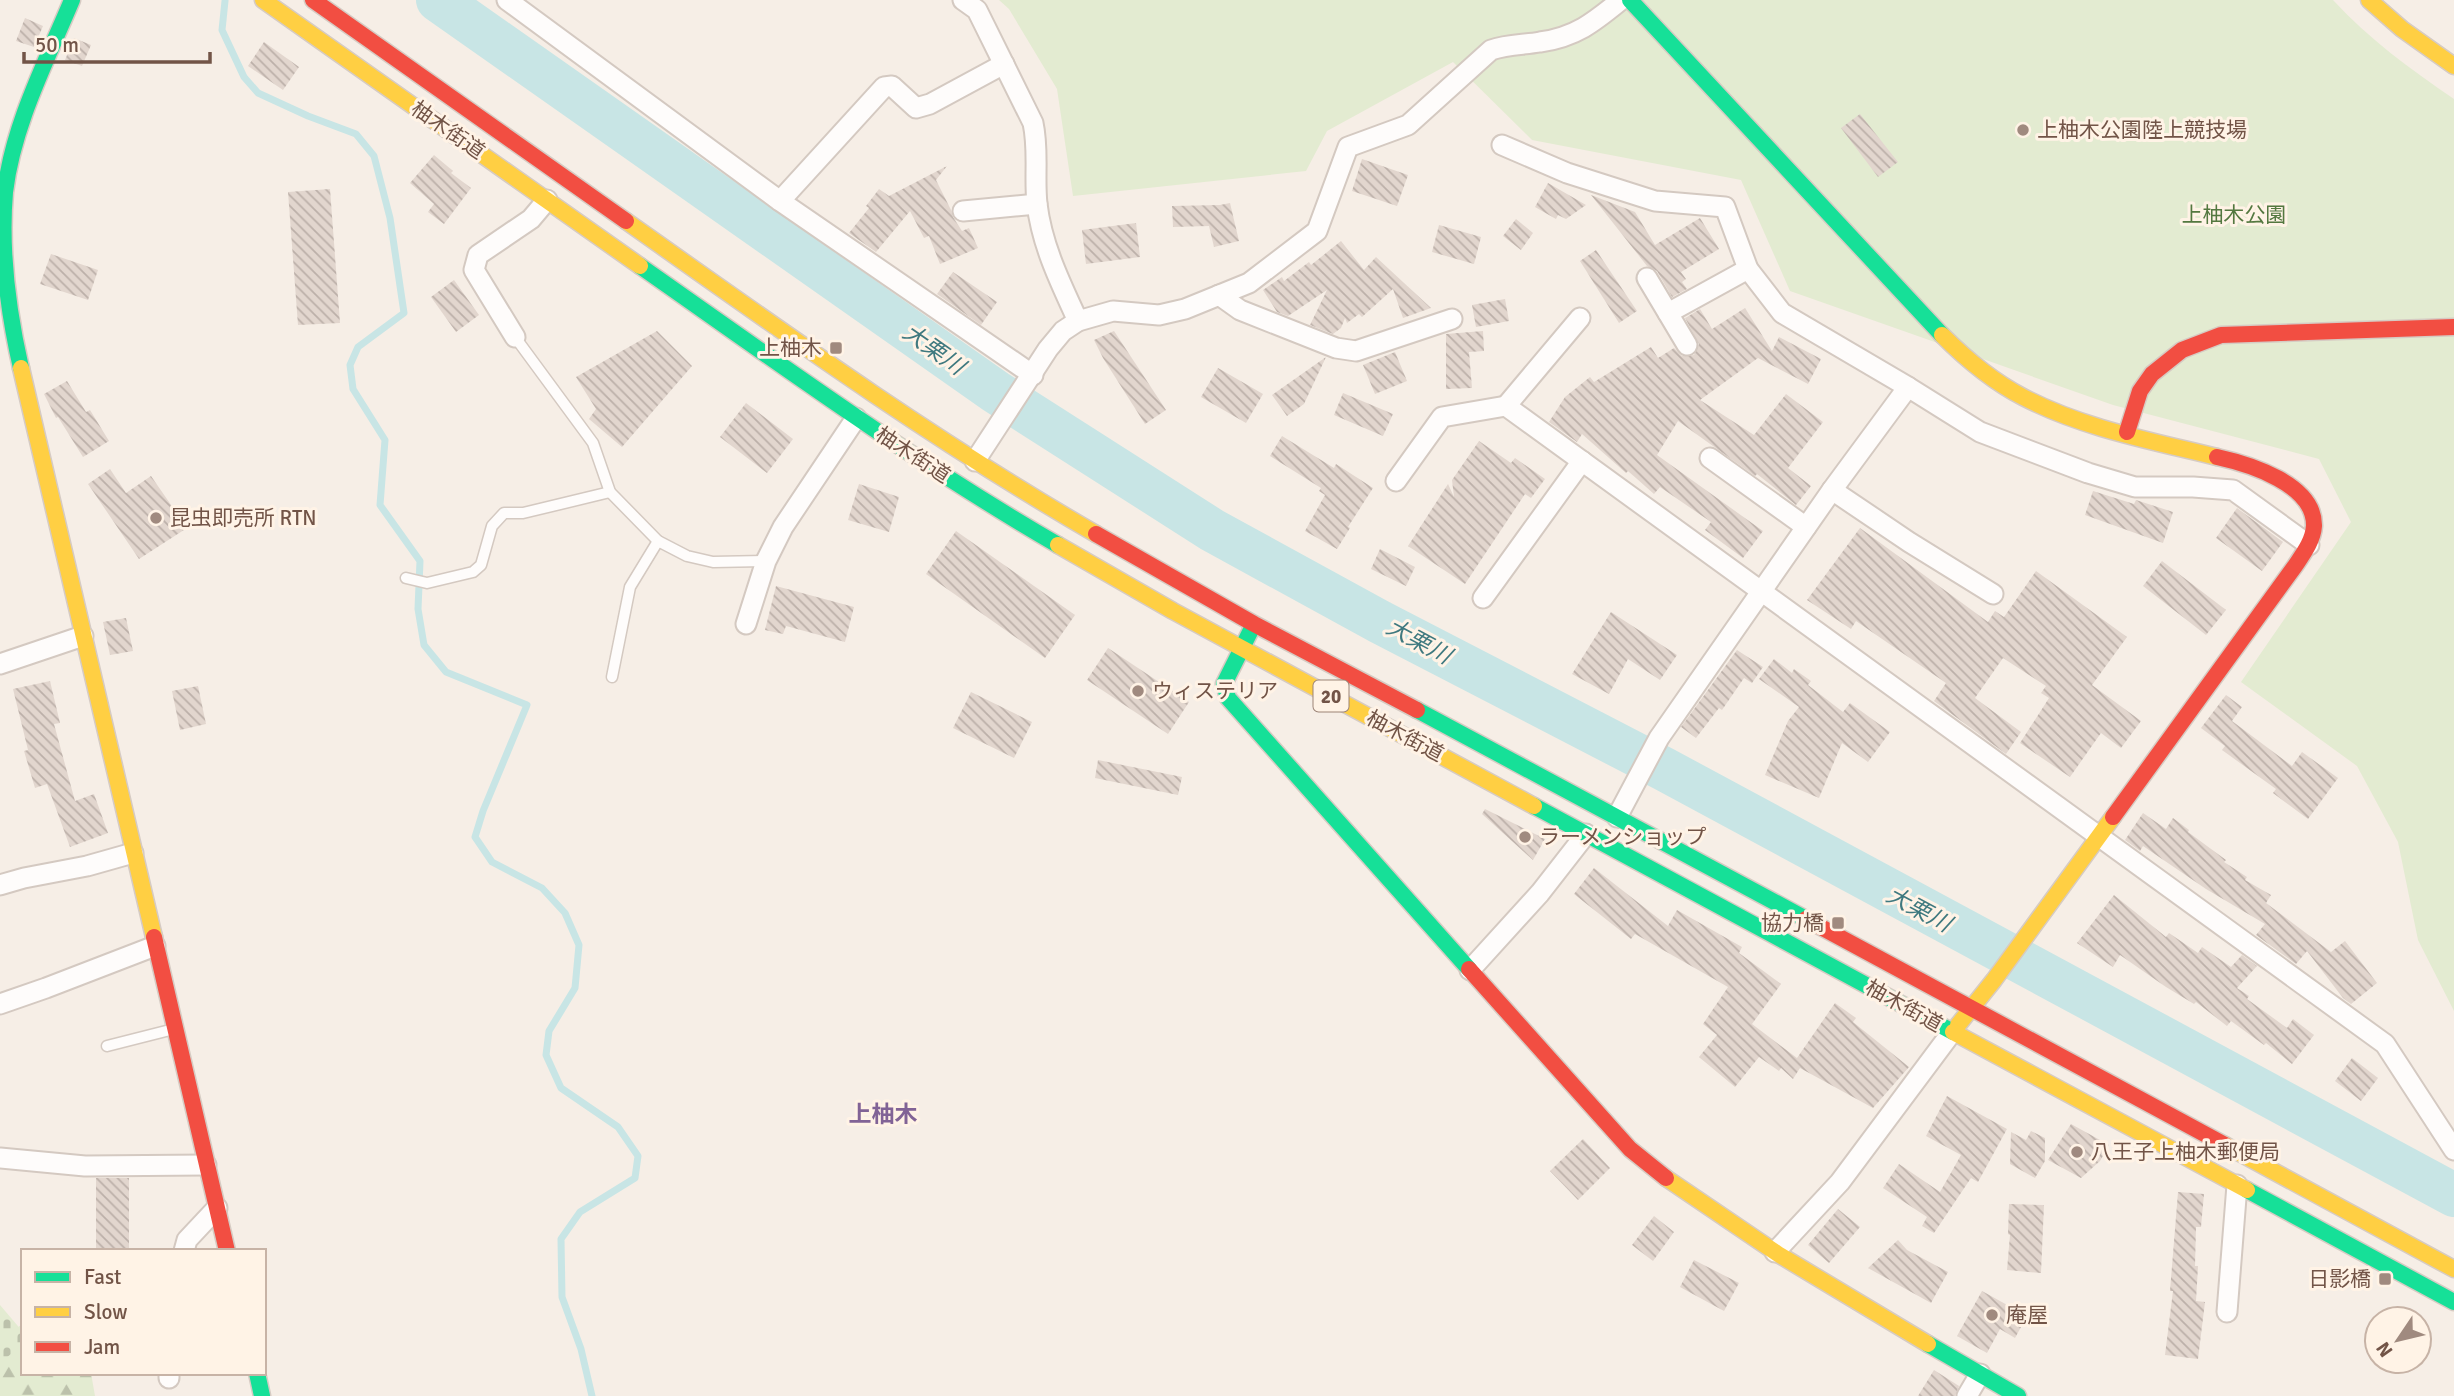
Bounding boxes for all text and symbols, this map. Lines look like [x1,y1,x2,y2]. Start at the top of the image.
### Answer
scale bar [24,21,210,65]
text: 50 m [35,32,79,58]
street label: 柚木街道 [406,95,490,165]
place label: 上柚木公園陸上競技場 [2037,117,2247,143]
marker: 上柚木公園陸上競技場 [2015,122,2031,138]
park label: 上柚木公園 [2182,202,2287,228]
water label: 大栗川 [897,318,973,383]
place label: 上柚木 [759,335,822,361]
marker: 上柚木 [828,340,844,356]
street label: 柚木街道 [871,421,955,489]
place label: 昆虫即売所 RTN [170,505,317,531]
marker: 昆虫即売所 RTN [148,510,164,526]
water label: 大栗川 [1381,612,1459,672]
place label: ウィステリア [1152,678,1278,704]
road number: 20 [1314,680,1348,712]
marker: ウィステリア [1130,683,1146,699]
street label: 柚木街道 [1362,705,1448,767]
place label: ラーメンショップ [1539,824,1706,850]
marker: ラーメンショップ [1517,829,1533,845]
water label: 大栗川 [1881,880,1959,940]
place label: 協力橋 [1761,910,1824,936]
marker: 協力橋 [1830,915,1846,931]
street label: 柚木街道 [1861,974,1947,1038]
district label: 上柚木 [849,1100,918,1129]
place label: 八王子上柚木郵便局 [2091,1139,2280,1165]
marker: 八王子上柚木郵便局 [2069,1144,2085,1160]
legend [21,1249,266,1375]
text: Fast [84,1264,121,1290]
place label: 日影橋 [2308,1266,2371,1292]
marker: 日影橋 [2377,1271,2393,1287]
text: Slow [84,1299,128,1325]
place label: 庵屋 [2006,1302,2048,1328]
north arrow [2363,1305,2433,1375]
marker: 庵屋 [1984,1307,2000,1323]
text: Jam [84,1334,120,1360]
text: N [2371,1337,2399,1361]

